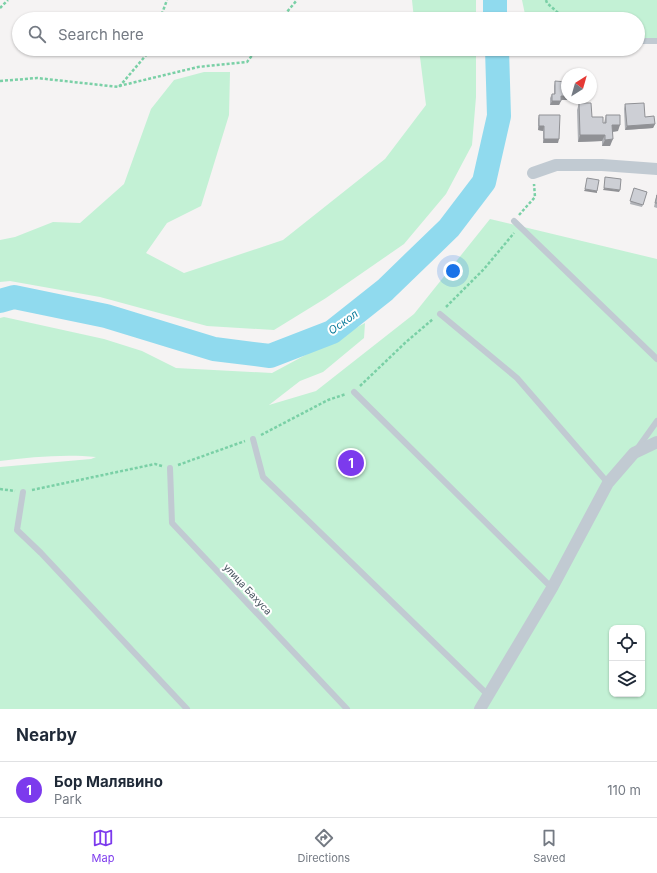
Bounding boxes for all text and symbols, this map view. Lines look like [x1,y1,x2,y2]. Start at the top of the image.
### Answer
search box [12,12,645,56]
icon: search [26,23,48,45]
text: Search here [58,25,144,44]
north arrow [561,68,597,104]
your location [443,261,463,281]
water label: Оскол [325,307,361,337]
pin: 1 [338,448,364,478]
street label: улица Бахуса [221,561,275,617]
map controls [609,625,645,697]
button: locate [609,625,645,661]
button: layers [609,661,645,697]
text: Nearby [16,725,77,745]
text: Бор Малявино [54,772,163,791]
text: 1 [26,782,32,798]
text: 110 m [607,782,641,798]
text: Park [54,791,82,807]
tab: Map [92,827,114,865]
tab: Directions [298,827,350,865]
tab: Saved [533,827,565,865]

